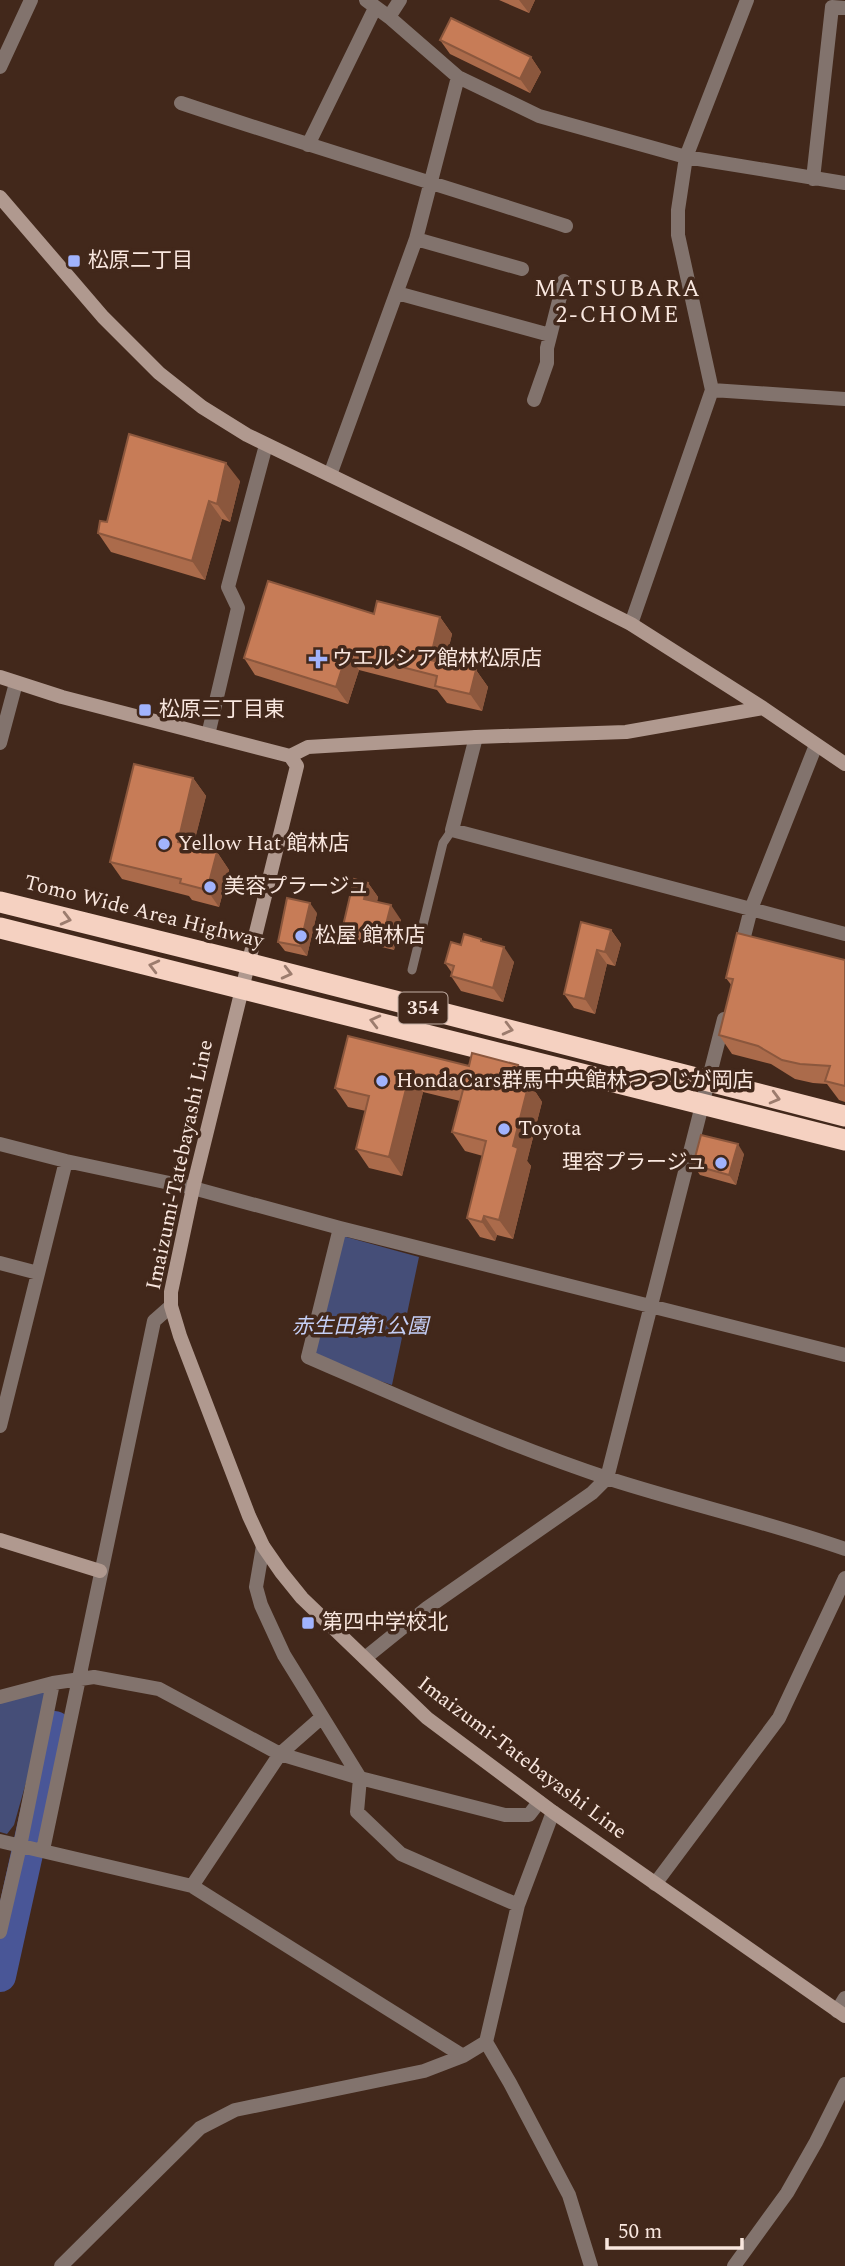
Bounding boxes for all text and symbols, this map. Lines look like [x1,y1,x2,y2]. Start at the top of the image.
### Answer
place label: 松原二丁目 [88,245,193,277]
marker: 松原二丁目 [66,253,82,269]
district label: MATSUBARA 2-CHOME [534,272,702,333]
place label: ウエルシア館林松原店 [332,643,542,675]
marker: ウエルシア館林松原店 [310,651,326,667]
place label: 松原三丁目東 [159,694,285,726]
marker: 松原三丁目東 [137,702,153,718]
place label: Yellow Hat 館林店 [178,828,350,860]
marker: Yellow Hat 館林店 [156,836,172,852]
street label: Tomo Wide Area Highway [21,867,268,958]
place label: 美容プラージュ [224,871,369,903]
marker: 美容プラージュ [202,879,218,895]
one-way arrow [60,911,72,925]
place label: 松屋 館林店 [315,920,425,952]
marker: 松屋 館林店 [293,928,309,944]
one-way arrow [148,960,160,974]
one-way arrow [281,965,293,979]
road number: 354 [398,992,448,1024]
one-way arrow [369,1015,381,1029]
one-way arrow [502,1021,514,1035]
street label: Imaizumi-Tatebayashi Line [138,1037,222,1293]
place label: HondaCars群馬中央館林つつじが岡店 [396,1065,754,1097]
marker: HondaCars群馬中央館林つつじが岡店 [374,1073,390,1089]
one-way arrow [769,1090,781,1104]
place label: Toyota [518,1113,582,1145]
marker: Toyota [496,1121,512,1137]
place label: 理容プラージュ [562,1147,707,1179]
marker: 理容プラージュ [713,1155,729,1171]
park label: 赤生田第1公園 [292,1311,431,1343]
place label: 第四中学校北 [322,1607,448,1639]
marker: 第四中学校北 [300,1615,316,1631]
street label: Imaizumi-Tatebayashi Line [410,1668,634,1848]
scale bar [607,2206,742,2250]
text: 50 m [618,2216,662,2248]

